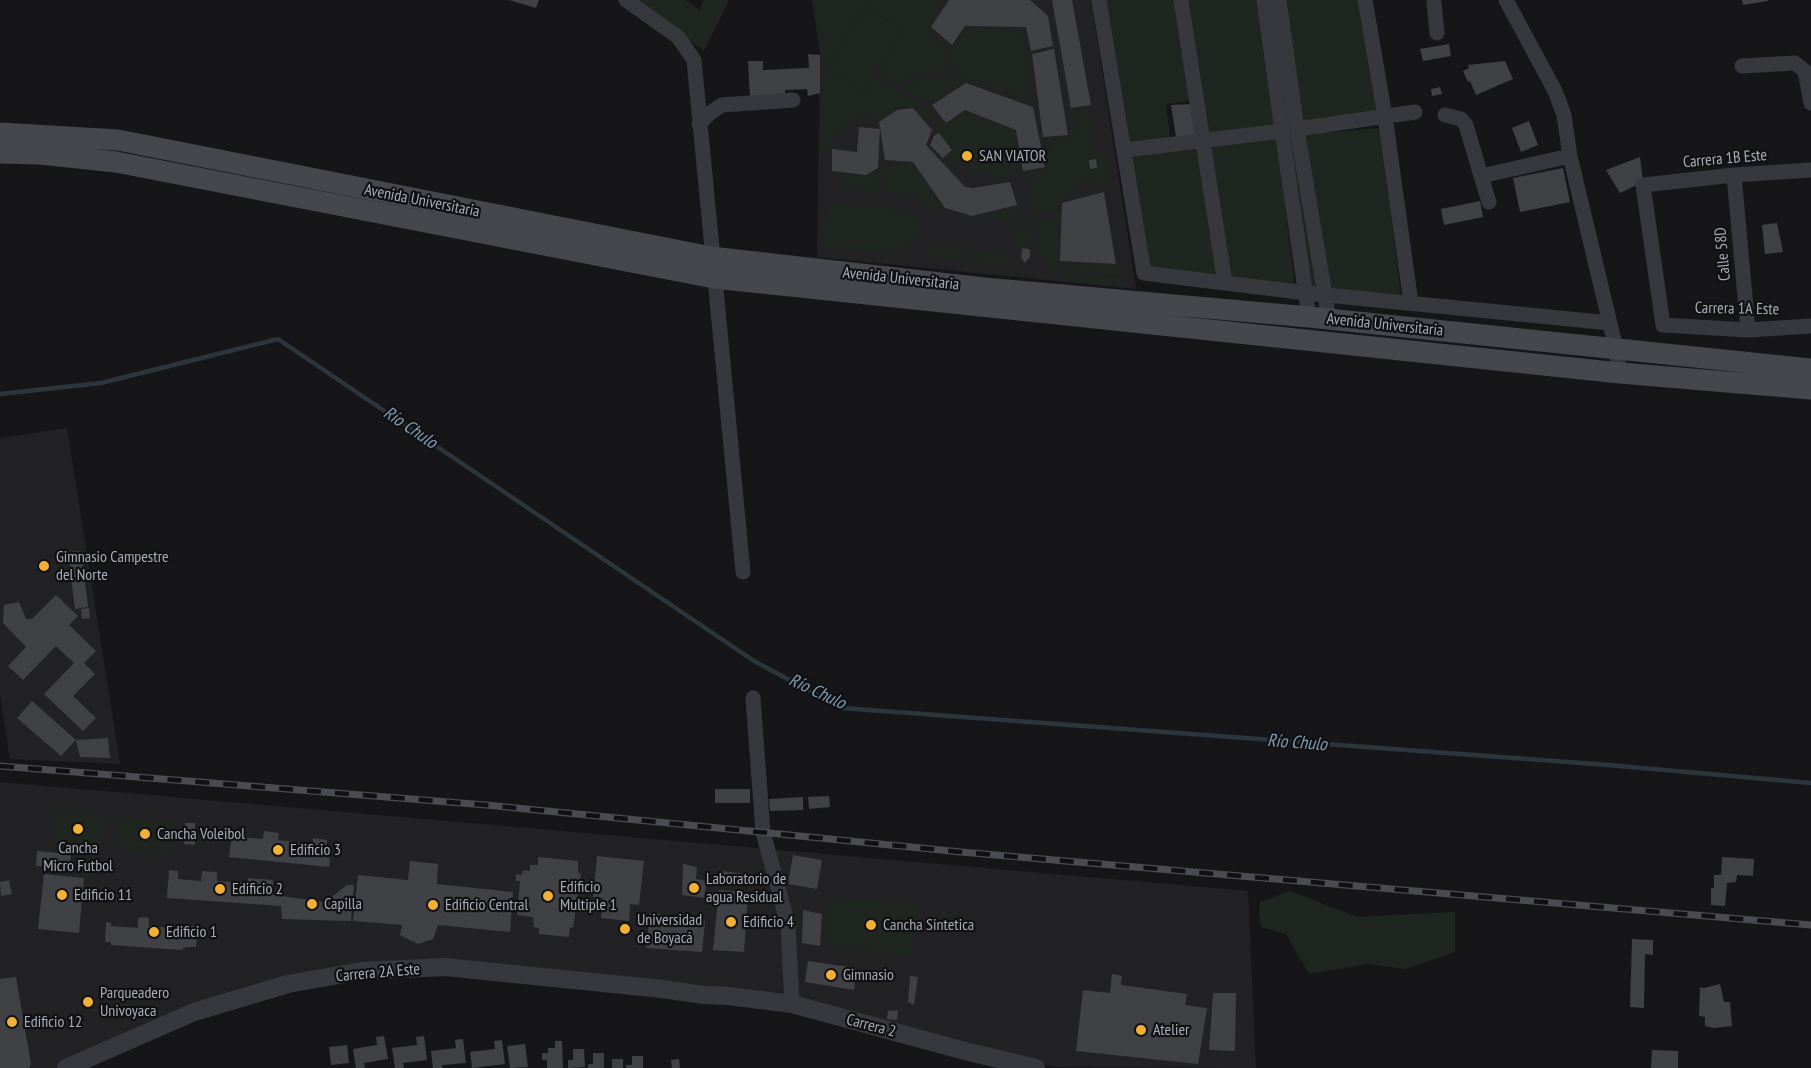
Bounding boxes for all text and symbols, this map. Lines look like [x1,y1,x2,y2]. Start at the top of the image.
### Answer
place label: SAN VIATOR [979,146,1046,166]
street label: Carrera 1B Este [1682,146,1768,172]
marker: SAN VIATOR [960,149,974,163]
street label: Avenida Universitaria [363,180,481,222]
street label: Calle 58D [1711,226,1735,282]
street label: Avenida Universitaria [842,263,960,295]
street label: Carrera 1A Este [1695,299,1779,319]
street label: Avenida Universitaria [1326,309,1444,341]
water label: Río Chulo [379,402,441,454]
place label: Gimnasio Campestre del Norte [56,547,169,585]
marker: Gimnasio Campestre del Norte [37,559,51,573]
water label: Río Chulo [785,670,849,714]
water label: Río Chulo [1266,730,1328,756]
marker: Cancha Micro Futbol [71,822,85,836]
place label: Cancha Voleibol [157,824,245,844]
marker: Cancha Voleibol [138,827,152,841]
place label: Cancha Micro Futbol [43,838,113,876]
place label: Edificio 3 [290,840,341,860]
marker: Edificio 3 [271,843,285,857]
place label: Laboratorio de agua Residual [706,869,786,907]
place label: Edificio Multiple 1 [560,877,617,915]
place label: Edificio 2 [232,879,283,899]
marker: Laboratorio de agua Residual [687,881,701,895]
marker: Edificio 2 [213,882,227,896]
place label: Edificio 11 [74,885,132,905]
marker: Edificio 11 [55,888,69,902]
marker: Edificio Multiple 1 [541,889,555,903]
place label: Capilla [324,894,362,914]
place label: Edificio Central [445,895,528,915]
marker: Capilla [305,897,319,911]
marker: Edificio Central [426,898,440,912]
place label: Universidad de Boyacá [637,910,702,948]
place label: Edificio 4 [743,912,794,932]
marker: Edificio 4 [724,915,738,929]
place label: Cancha Sintetica [883,915,974,935]
marker: Cancha Sintetica [864,918,878,932]
place label: Edificio 1 [166,922,217,942]
marker: Universidad de Boyacá [618,922,632,936]
marker: Edificio 1 [147,925,161,939]
street label: Carrera 2A Este [335,960,421,986]
place label: Gimnasio [843,965,894,985]
marker: Gimnasio [824,968,838,982]
place label: Parqueadero Univoyaca [100,983,169,1021]
marker: Parqueadero Univoyaca [81,995,95,1009]
street label: Carrera 2 [844,1010,898,1042]
place label: Edificio 12 [24,1012,82,1032]
marker: Edificio 12 [5,1015,19,1029]
place label: Atelier [1153,1020,1189,1040]
marker: Atelier [1134,1023,1148,1037]

